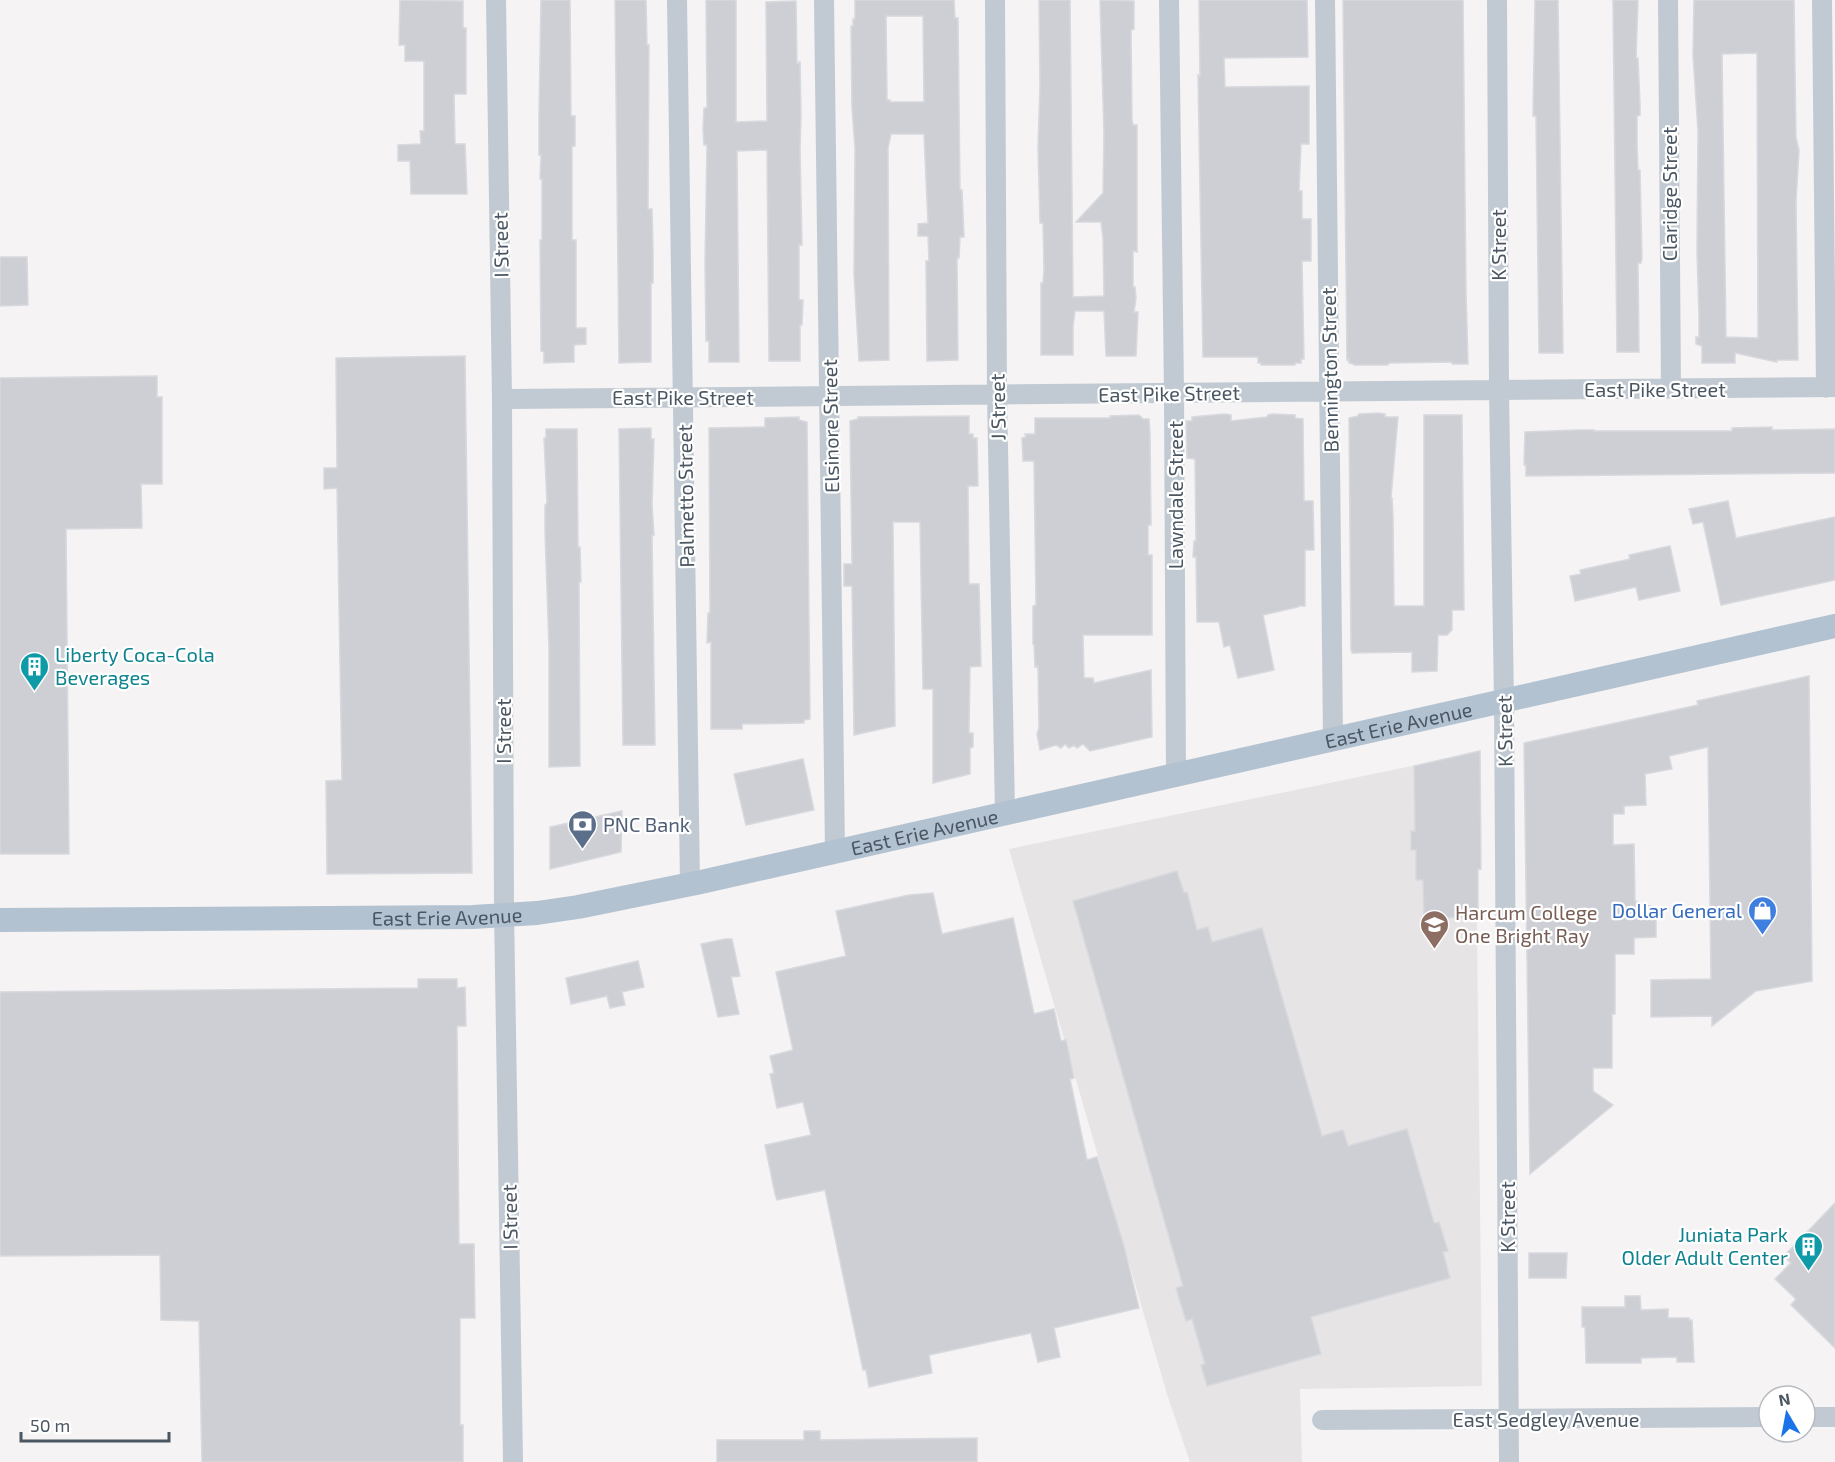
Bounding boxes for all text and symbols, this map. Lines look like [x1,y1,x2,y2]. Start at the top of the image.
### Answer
street label: Claridge Street [1657,126,1681,261]
street label: K Street [1486,209,1510,281]
street label: I Street [487,212,513,278]
street label: Bennington Street [1316,287,1342,453]
street label: Elsinore Street [817,359,843,493]
street label: J Street [984,373,1010,441]
street label: East Pike Street [1584,377,1726,401]
street label: East Pike Street [1098,380,1240,406]
street label: East Pike Street [612,385,754,409]
street label: Lawndale Street [1163,420,1187,569]
street label: Palmetto Street [672,424,698,568]
place label: Liberty Coca-Cola Beverages [55,642,215,689]
building icon: Liberty Coca-Cola Beverages [18,650,50,692]
street label: K Street [1491,695,1517,767]
street label: East Erie Avenue [1322,696,1474,753]
street label: I Street [491,698,515,764]
street label: East Erie Avenue [848,803,1000,860]
bank icon: PNC Bank [566,808,598,850]
place label: PNC Bank [603,812,690,836]
shop icon: Dollar General [1747,894,1779,936]
place label: Dollar General [1612,898,1742,922]
place label: Harcum College One Bright Ray [1455,900,1597,947]
street label: East Erie Avenue [372,902,523,930]
school or university icon: Harcum College One Bright Ray [1418,908,1450,950]
street label: K Street [1495,1181,1519,1253]
street label: I Street [496,1184,522,1250]
place label: Juniata Park Older Adult Center [1622,1222,1788,1269]
building icon: Juniata Park Older Adult Center [1793,1230,1825,1272]
north arrow [1757,1384,1817,1444]
text: N [1777,1388,1792,1409]
scale bar [21,1405,170,1443]
street label: East Sedgley Avenue [1453,1407,1639,1431]
text: 50 m [30,1414,70,1436]

